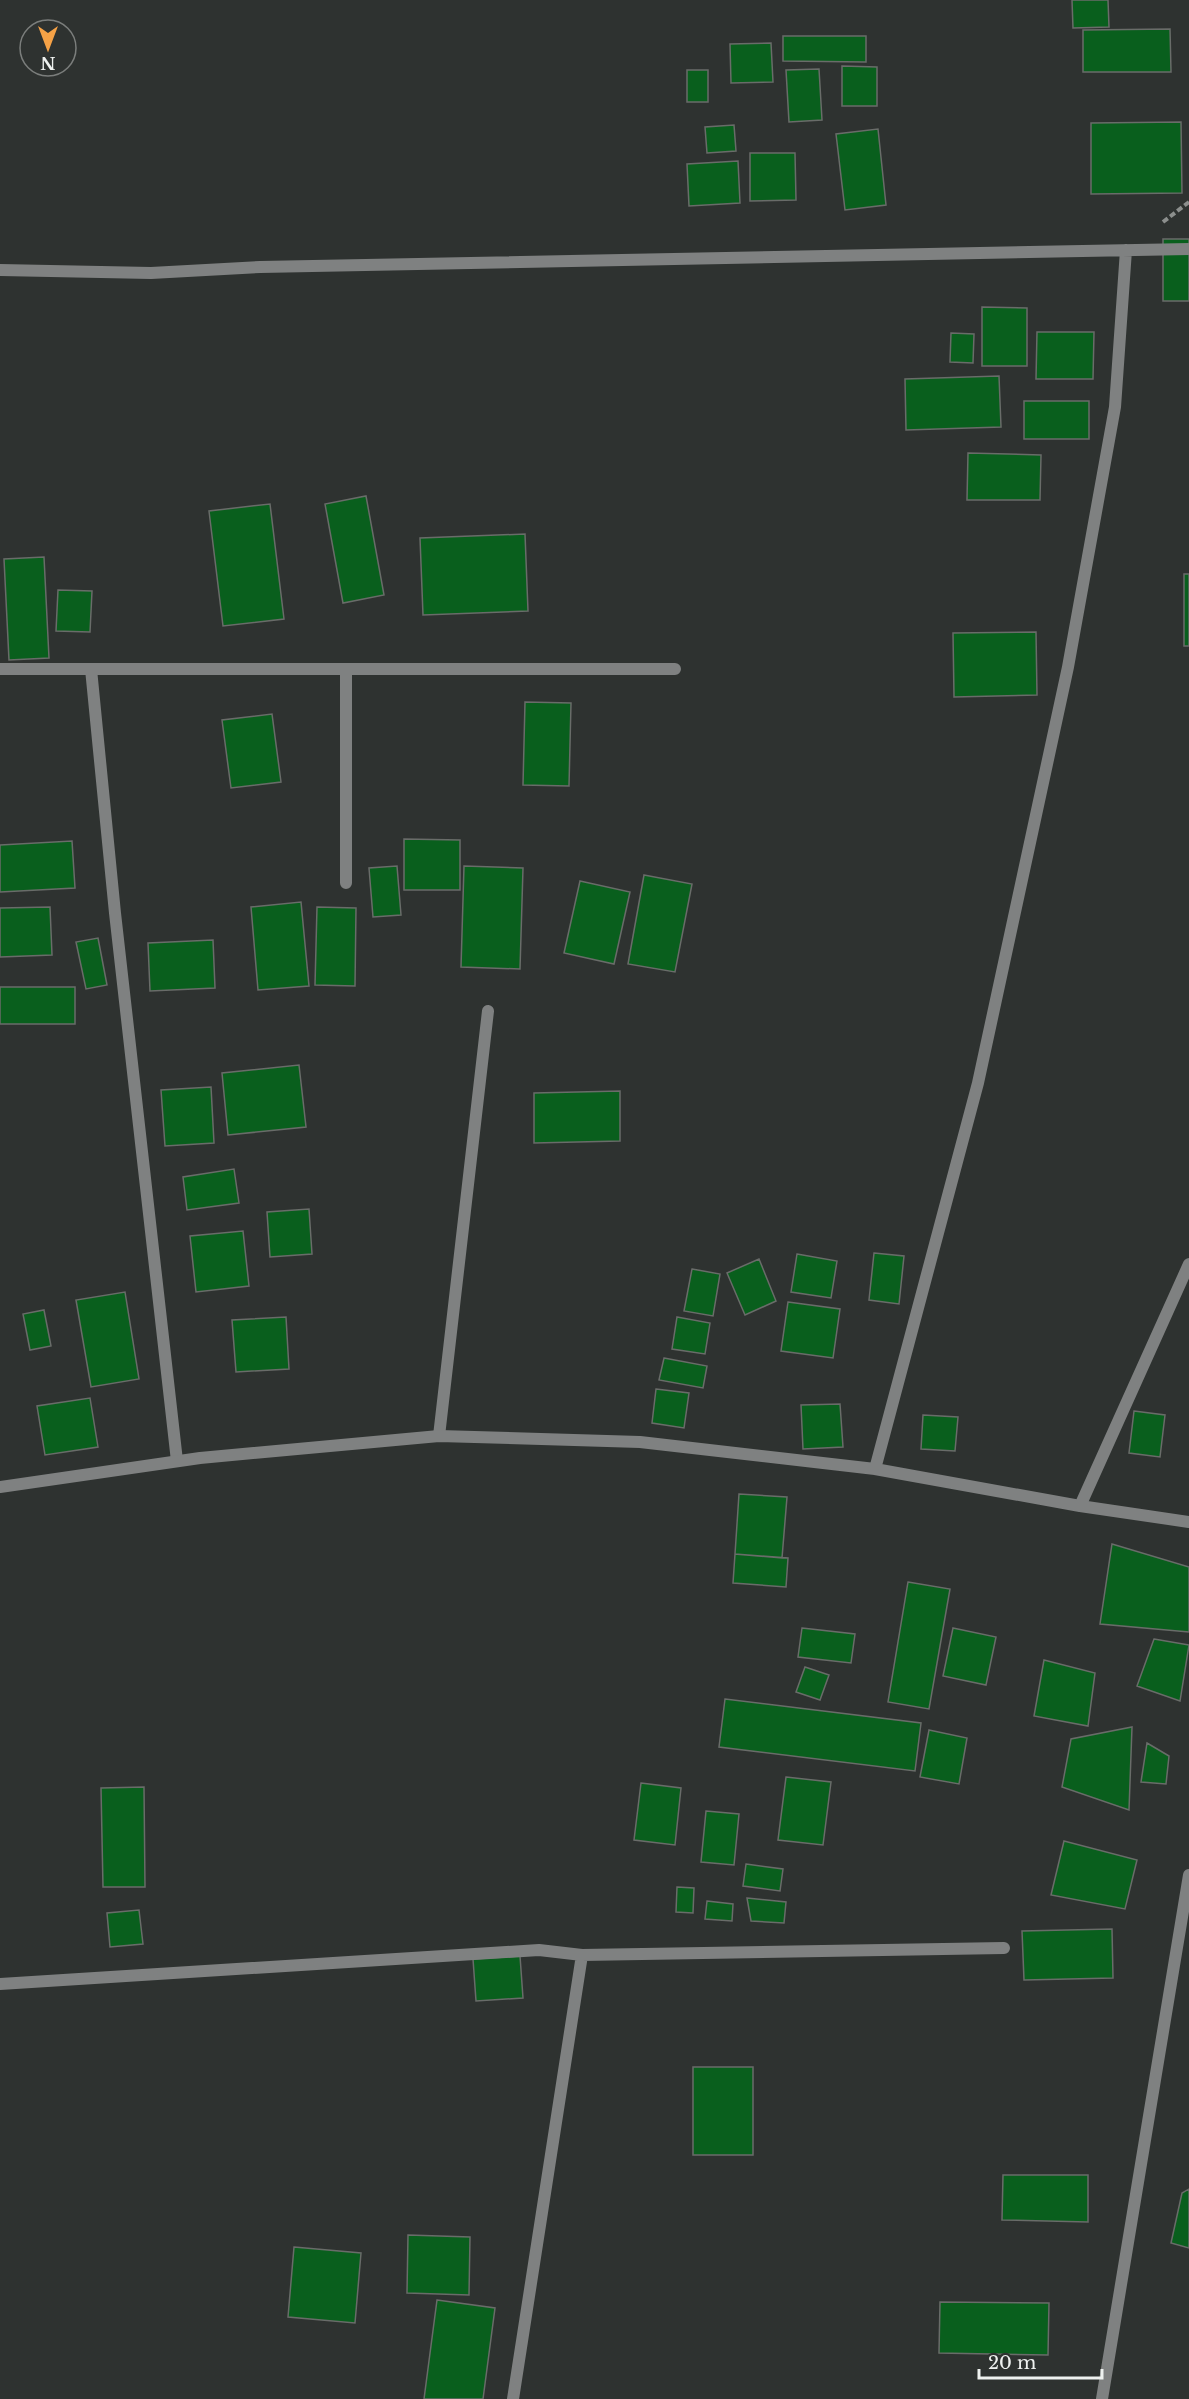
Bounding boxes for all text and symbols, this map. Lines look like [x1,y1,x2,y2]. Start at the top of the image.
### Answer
north arrow [18,18,78,78]
text: N [40,53,56,73]
scale bar [979,2342,1102,2380]
text: 20 m [988,2352,1036,2374]

